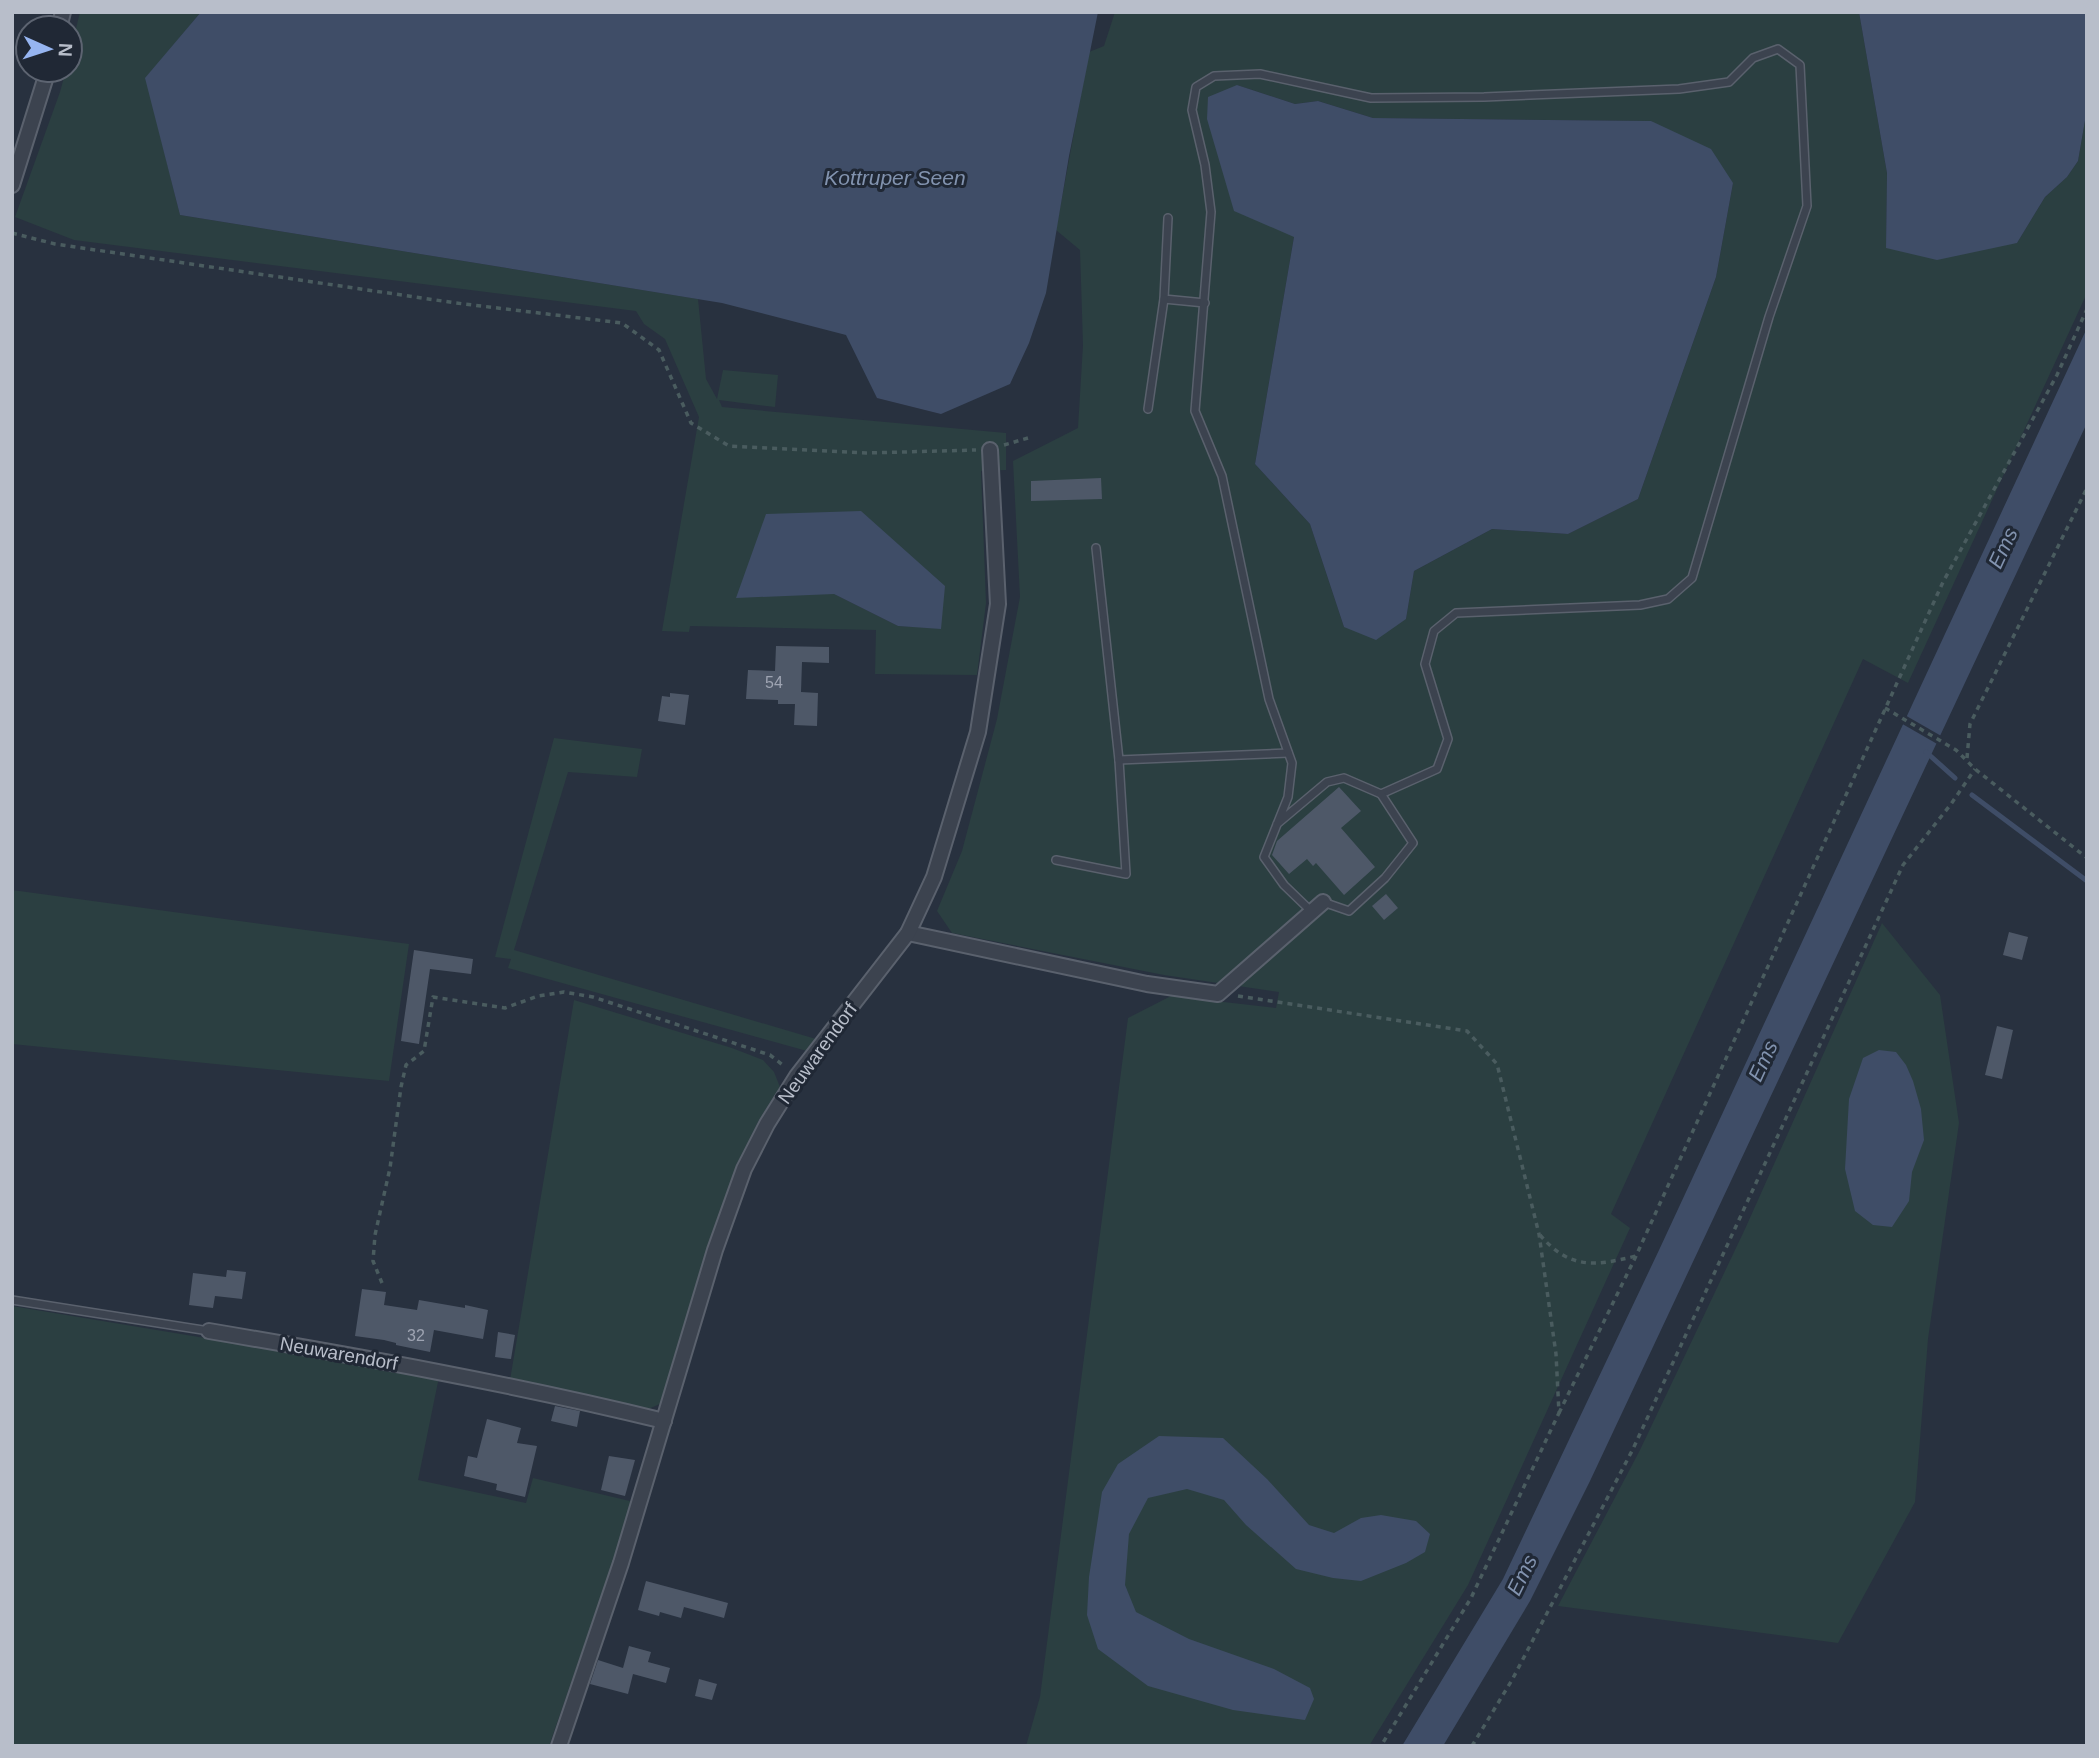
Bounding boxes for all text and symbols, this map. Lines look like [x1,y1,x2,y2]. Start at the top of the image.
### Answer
north arrow [14,14,84,84]
text: N [55,42,76,57]
water label: Kottruper Seen [824,166,966,189]
water label: Ems [1983,523,2022,572]
house number: 54 [765,674,783,691]
street label: Neuwarendorf [774,998,861,1108]
water label: Ems [1743,1036,1782,1085]
house number: 32 [407,1327,425,1344]
street label: Neuwarendorf [278,1333,400,1374]
water label: Ems [1502,1550,1541,1599]

